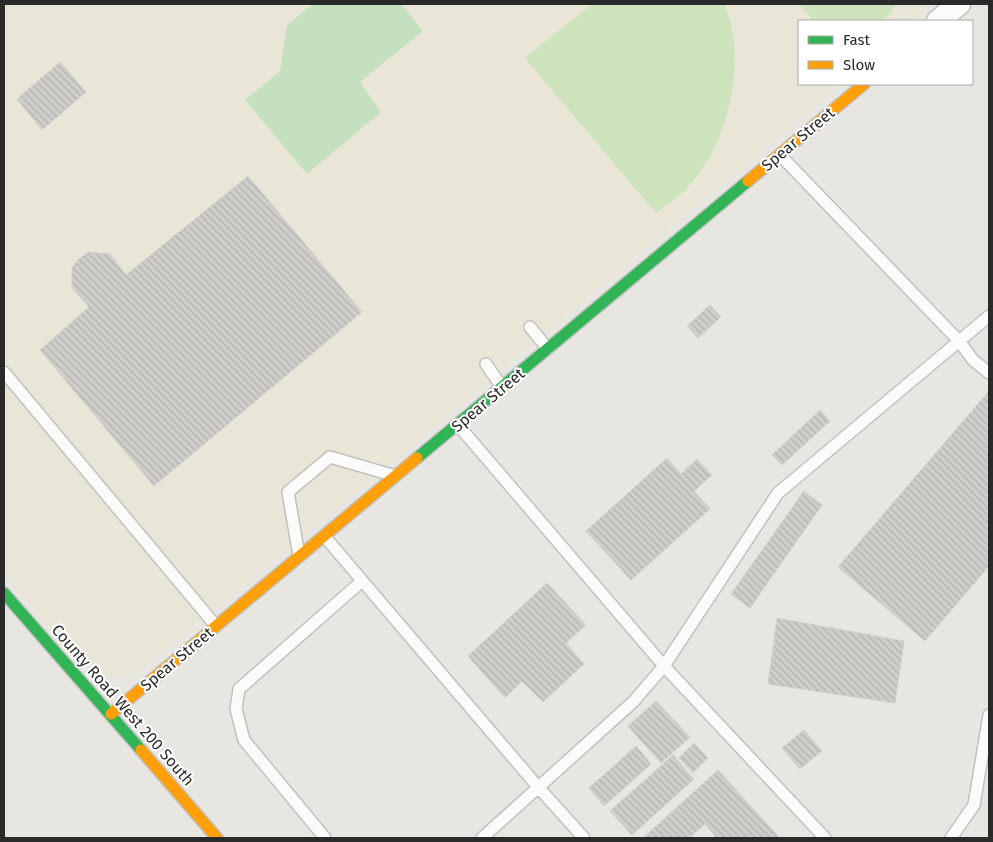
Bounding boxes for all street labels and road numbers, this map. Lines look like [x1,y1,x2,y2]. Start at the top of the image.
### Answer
street label: Spear Street [758,103,838,175]
street label: Spear Street [448,364,528,436]
street label: County Road West 200 South [48,620,198,790]
street label: Spear Street [137,623,217,695]

